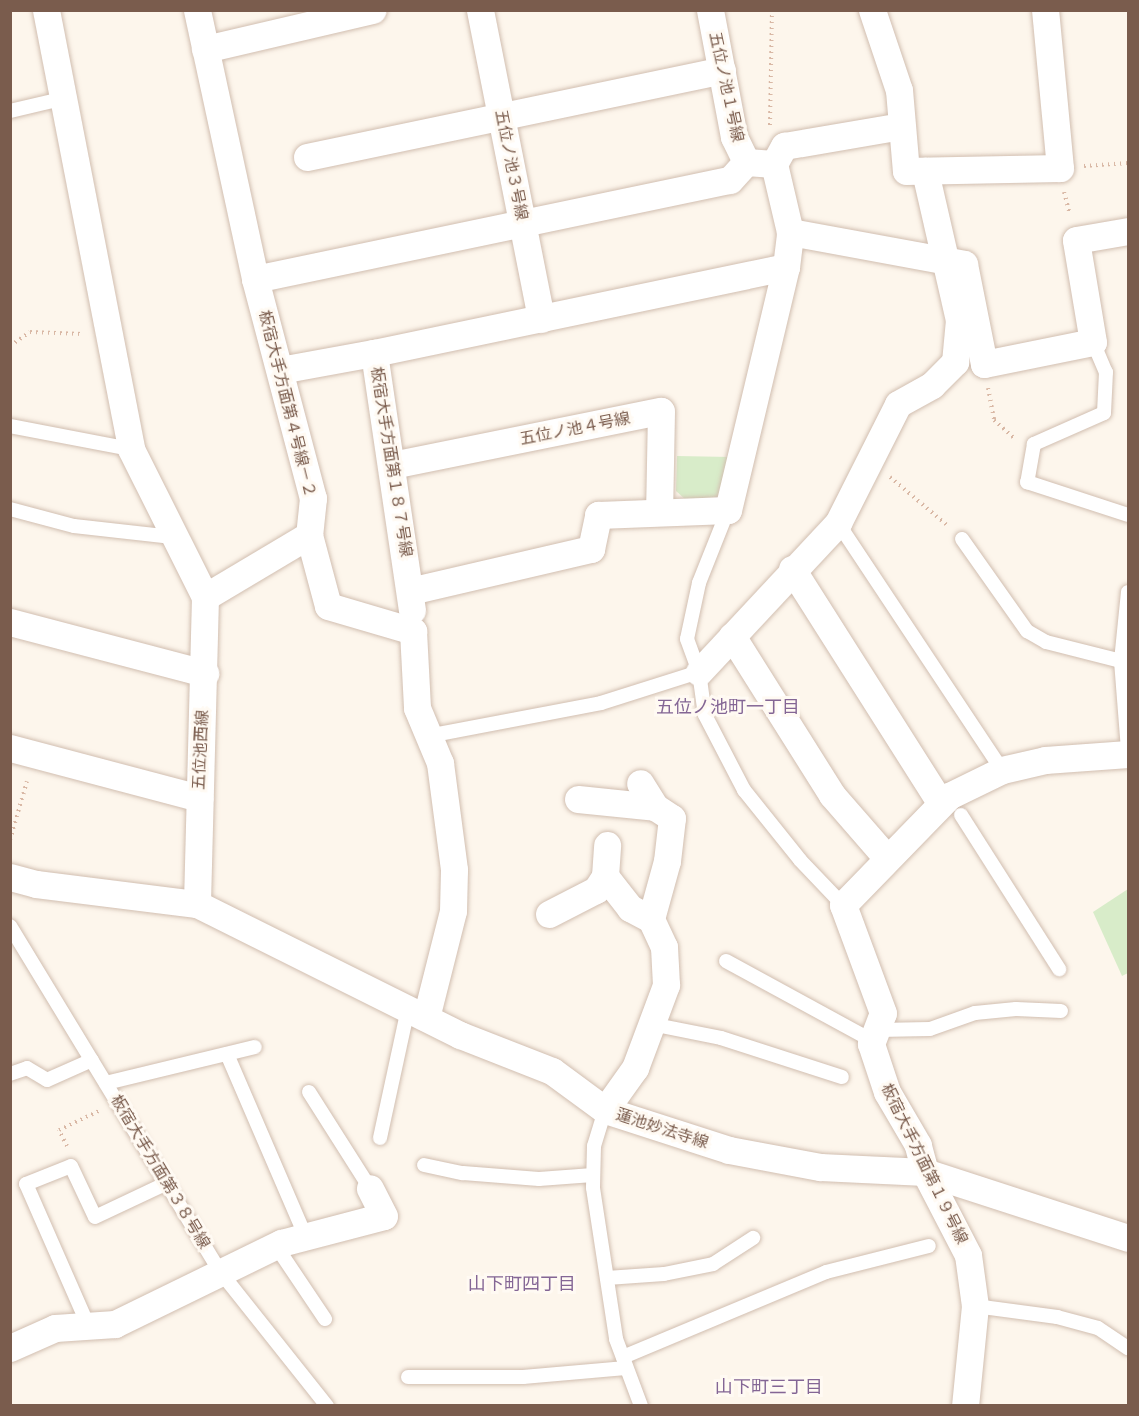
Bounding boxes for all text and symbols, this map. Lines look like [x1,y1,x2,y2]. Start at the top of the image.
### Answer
street label: 五位ノ池１号線 [705,30,747,144]
street label: 五位ノ池３号線 [491,108,531,222]
street label: 板宿大手方面第４号線－２ [254,309,320,499]
street label: 板宿大手方面第１８７号線 [367,366,415,558]
street label: 五位ノ池４号線 [518,409,632,449]
district label: 五位ノ池町一丁目 [656,696,800,718]
street label: 五位池西線 [189,710,213,790]
street label: 板宿大手方面第１９号線 [877,1081,971,1247]
street label: 板宿大手方面第３８号線 [106,1092,214,1252]
street label: 蓮池妙法寺線 [613,1105,711,1153]
district label: 山下町四丁目 [468,1273,576,1295]
district label: 山下町三丁目 [715,1376,823,1398]

